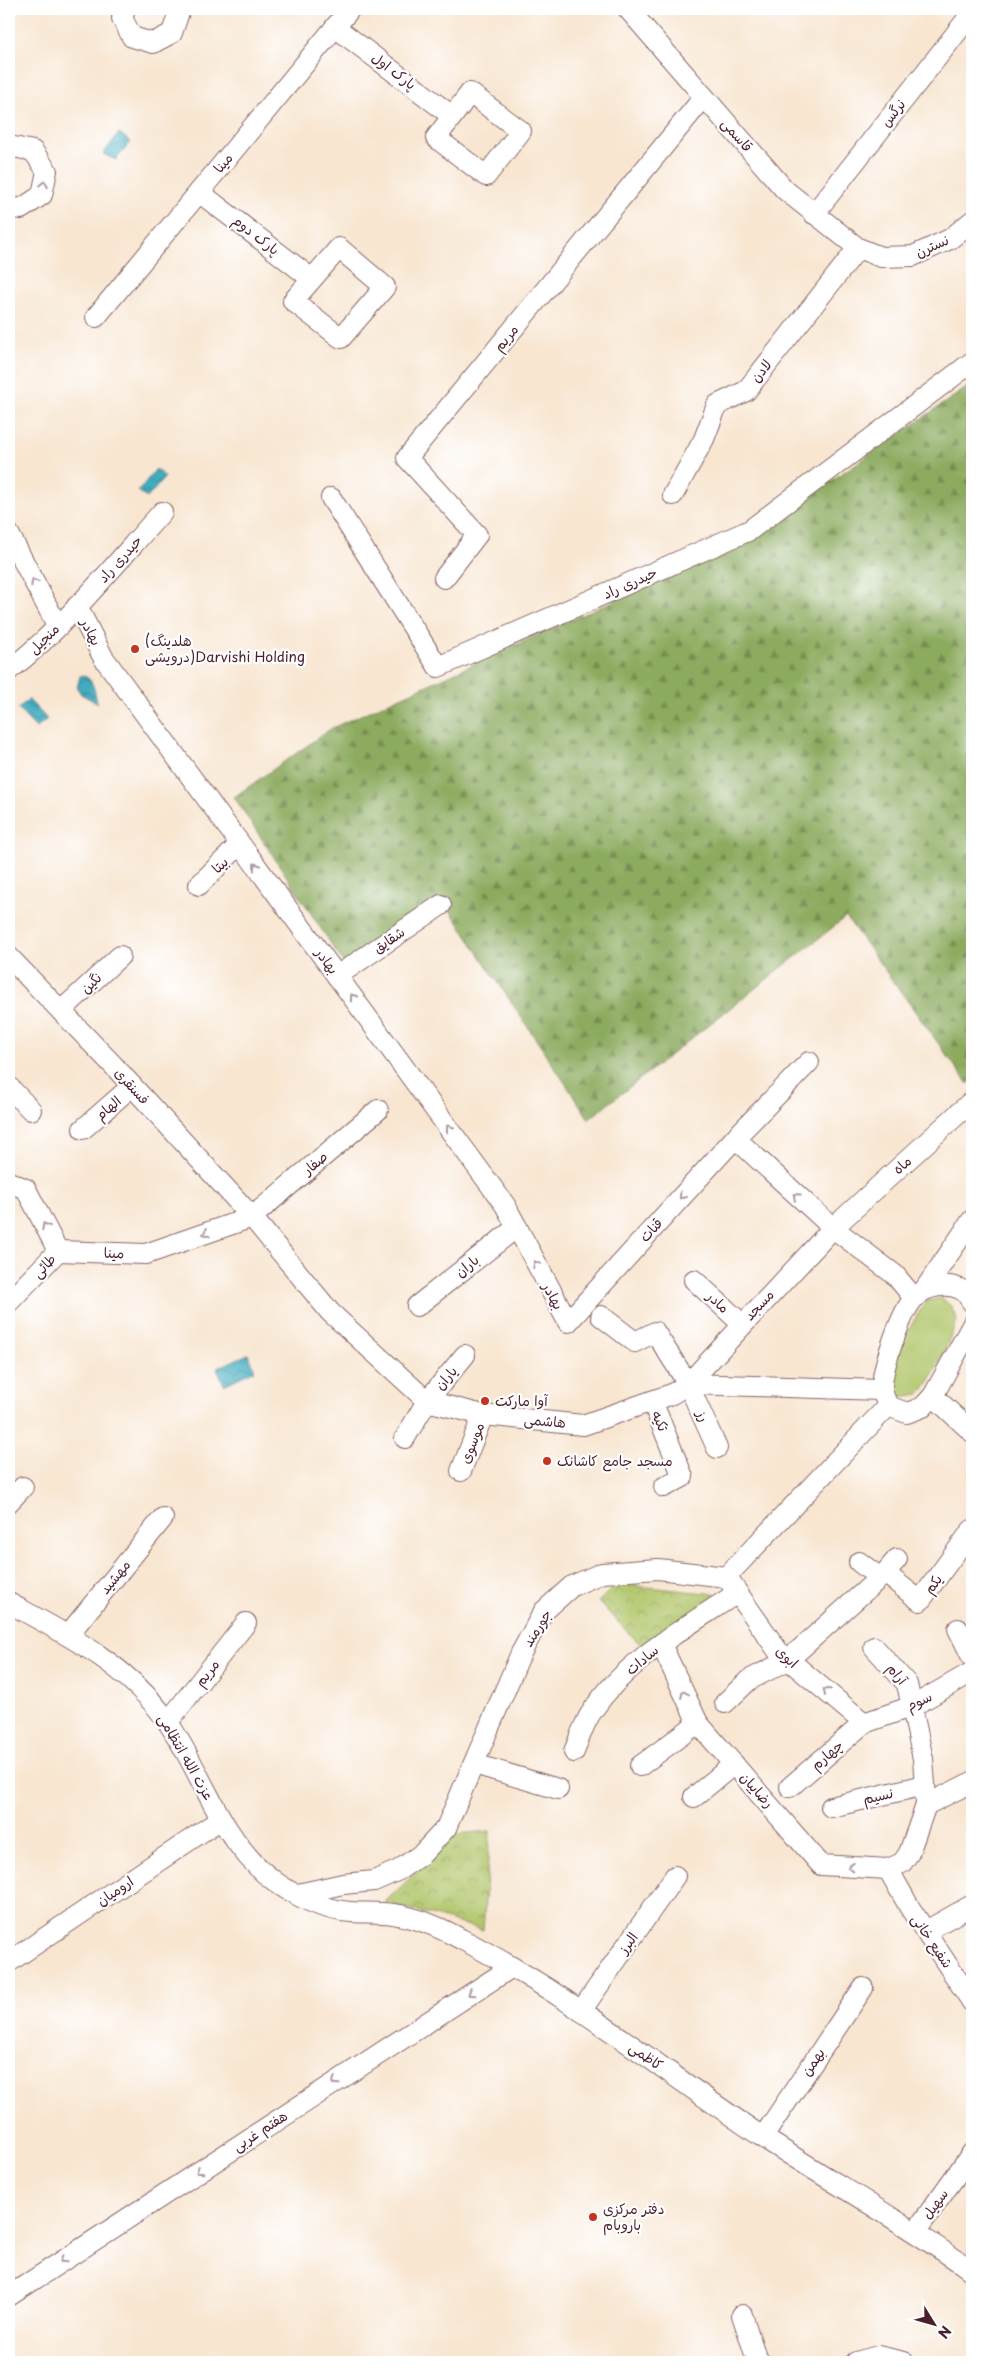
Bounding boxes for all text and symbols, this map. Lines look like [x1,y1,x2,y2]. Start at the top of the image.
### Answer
street label: پارک اول [368,47,421,94]
street label: نرگس [875,94,910,131]
street label: قاسمی [717,113,758,156]
street label: مینا [208,148,237,177]
one-way arrow [38,180,49,189]
street label: پارک دوم [228,210,284,260]
street label: نسترن [912,229,952,262]
street label: مریم [488,320,524,356]
street label: لادن [745,355,776,387]
street label: حیدری راد [93,530,147,587]
street label: حیدری راد [599,561,660,604]
one-way arrow [30,578,40,587]
street label: بهادر [75,614,107,649]
street label: منجیل [24,619,64,659]
place label: (هلدینگ درویشی)Darvishi Holding [145,630,305,667]
marker: (هلدینگ درویشی)Darvishi Holding [129,643,141,655]
street label: بیتا [206,851,233,878]
one-way arrow [254,863,262,872]
street label: شقایق [369,921,409,958]
street label: بهادر [310,942,344,978]
street label: نگین [75,967,106,998]
one-way arrow [350,994,358,1003]
street label: فسنقری [110,1062,155,1109]
street label: الهام [90,1090,126,1126]
one-way arrow [446,1125,454,1134]
street label: صفار [297,1146,332,1180]
street label: ماه [888,1150,916,1179]
one-way arrow [679,1191,688,1200]
one-way arrow [793,1193,802,1202]
street label: قنات [634,1213,667,1246]
one-way arrow [41,1222,51,1231]
one-way arrow [202,1227,211,1237]
street label: مینا [103,1242,125,1263]
street label: طائی [27,1249,60,1282]
street label: باران [450,1249,483,1282]
one-way arrow [533,1260,543,1269]
street label: بهادر [537,1278,569,1313]
street label: مسجد [739,1284,779,1325]
street label: مادر [702,1285,734,1318]
street label: یاران [429,1361,462,1394]
place label: آوا مارکت [495,1390,548,1411]
marker: آوا مارکت [479,1395,491,1407]
street label: رز [691,1406,715,1425]
street label: تکیه [647,1407,675,1435]
street label: هاشمی [523,1408,567,1433]
street label: موسوی [454,1419,489,1467]
place label: مسجد جامع کاشانک [557,1450,673,1472]
marker: مسجد جامع کاشانک [541,1455,553,1467]
street label: مهشید [94,1555,135,1598]
street label: یکم [918,1569,948,1599]
street label: جورمند [517,1605,556,1651]
street label: سادات [621,1640,663,1680]
street label: ابوی [771,1641,803,1673]
street label: مریم [189,1655,225,1691]
street label: آرام [881,1658,913,1690]
street label: سوم [902,1685,936,1718]
one-way arrow [823,1688,832,1697]
one-way arrow [680,1690,691,1699]
street label: عزت الله انتظامی [153,1710,220,1804]
street label: چهارم [806,1735,848,1775]
street label: رضاییان [735,1767,779,1812]
street label: نسیم [861,1782,895,1810]
one-way arrow [847,1861,855,1872]
street label: ارومیان [92,1871,137,1911]
street label: شفیع خانی [906,1909,958,1973]
street label: البرز [612,1928,643,1959]
one-way arrow [468,1987,477,1997]
street label: کاظمی [625,2036,668,2075]
street label: بهمن [795,2043,830,2080]
one-way arrow [332,2076,341,2085]
street label: هفتم غربی [228,2105,292,2157]
one-way arrow [195,2165,205,2174]
street label: سهیل [916,2184,953,2223]
place label: دفتر مرکزی باروبام [603,2198,664,2236]
marker: دفتر مرکزی باروبام [587,2211,599,2223]
one-way arrow [60,2254,69,2263]
north arrow [908,2298,958,2348]
text: N [933,2321,957,2343]

